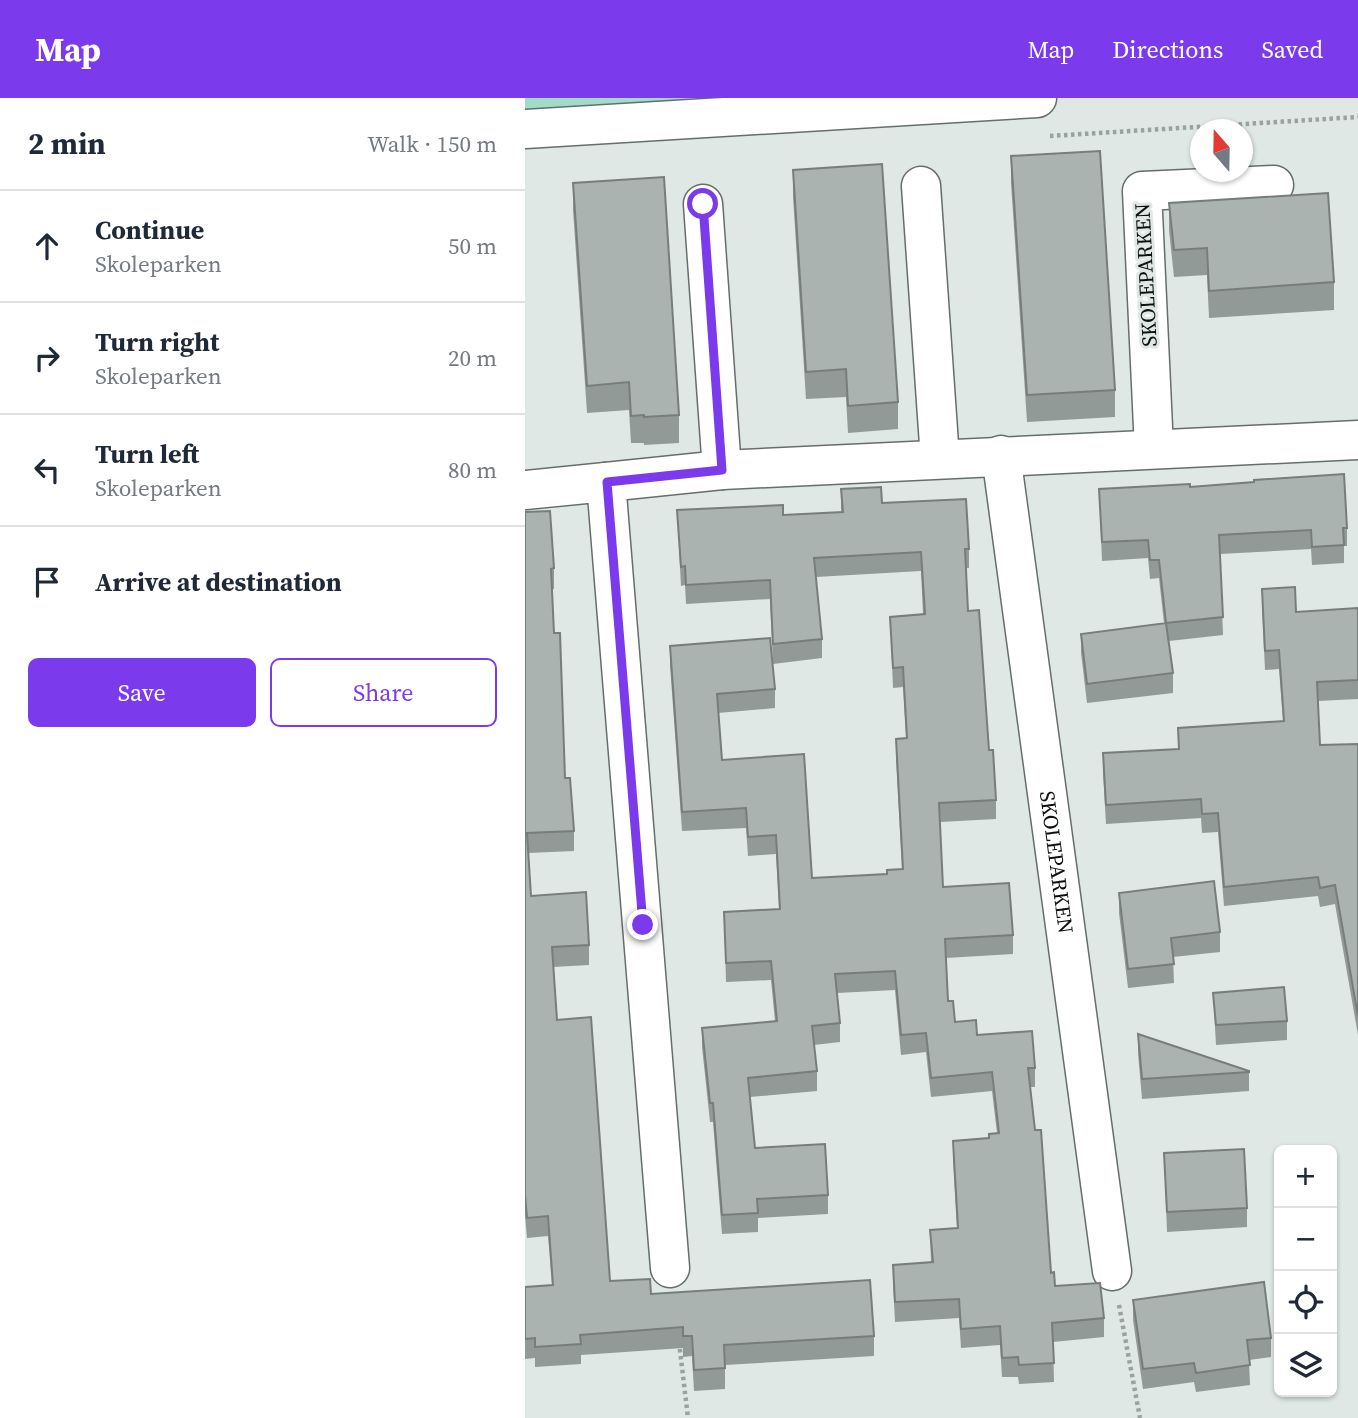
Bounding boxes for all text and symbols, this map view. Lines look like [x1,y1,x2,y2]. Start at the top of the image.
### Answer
text: Map [35,27,101,72]
text: Map [1027,33,1074,66]
text: Directions [1112,33,1223,66]
text: Saved [1261,33,1323,66]
north arrow [1190,119,1253,182]
text: 2 min [28,123,106,164]
text: Walk · 150 m [367,128,497,160]
route start [687,188,718,219]
street label: SKOLEPARKEN [1127,203,1164,347]
text: Continue [95,212,204,248]
icon: ahead [28,227,66,265]
text: 50 m [448,230,497,262]
text: Skoleparken [95,248,222,280]
text: Turn right [95,324,219,360]
icon: right [28,339,66,377]
text: 20 m [448,342,497,374]
text: Skoleparken [95,360,222,392]
text: Turn left [95,436,199,472]
icon: left [28,451,66,489]
text: 80 m [448,454,497,486]
text: Skoleparken [95,472,222,504]
icon: arrive [28,563,66,601]
text: Arrive at destination [95,564,342,600]
button: Save [28,658,256,727]
button: Share [270,658,497,727]
street label: SKOLEPARKEN [1033,789,1081,935]
route end [627,909,658,940]
map controls [1274,1145,1337,1397]
button: + [1274,1145,1337,1208]
button: − [1274,1208,1337,1271]
button: locate [1274,1271,1337,1334]
button: layers [1274,1334,1337,1397]

